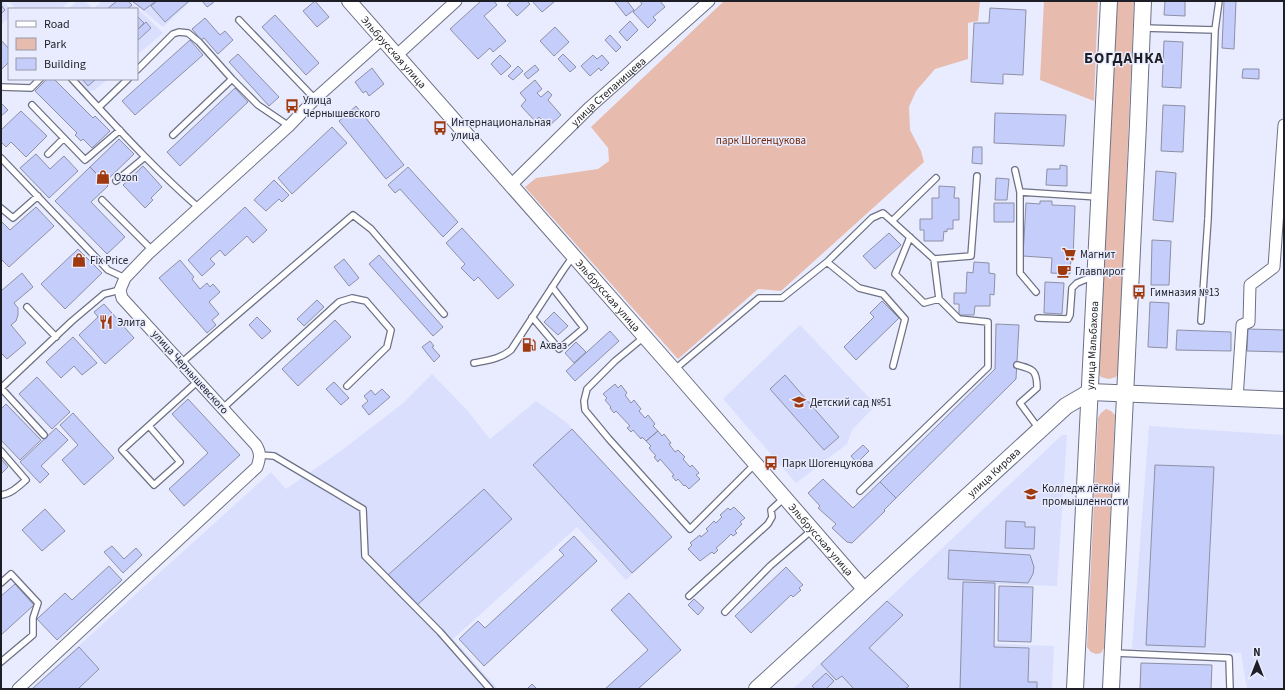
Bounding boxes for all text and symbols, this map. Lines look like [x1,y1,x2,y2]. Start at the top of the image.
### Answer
legend [8,8,138,80]
street label: Эльбрусская улица [358,13,430,92]
text: Road [44,16,70,33]
text: Park [44,36,66,53]
district label: БОГДАНКА [1084,48,1164,69]
street label: улица Степанищева [567,53,649,129]
text: Building [44,56,86,73]
place label: Улица Чернышевского [303,93,380,121]
bus stop icon: Улица Чернышевского [284,98,300,114]
place label: Интернациональная улица [451,115,551,143]
bus stop icon: Интернациональная улица [432,120,448,136]
park label: парк Шогенцукова [716,133,806,148]
shop icon: Ozon [95,169,111,185]
place label: Ozon [114,170,138,185]
supermarket icon: Магнит [1061,246,1077,262]
place label: Магнит [1080,247,1116,262]
shop icon: Fix Price [71,252,87,268]
place label: Fix Price [90,253,129,268]
street label: Эльбрусская улица [572,256,644,335]
cafe icon: Главпирог [1056,263,1072,279]
place label: Главпирог [1075,264,1126,279]
bus stop icon: Гимназия №13 [1131,284,1147,300]
place label: Гимназия №13 [1150,285,1220,300]
street label: улица Мальбахова [1082,301,1102,390]
restaurant icon: Элита [98,314,114,330]
place label: Элита [117,315,146,330]
street label: улица Чернышевского [148,327,232,417]
fuel station icon: Ахваз [521,337,537,353]
place label: Ахваз [540,338,567,353]
school or university icon: Детский сад №51 [791,394,807,410]
place label: Детский сад №51 [810,395,892,410]
street label: улица Кирова [964,444,1023,500]
bus stop icon: Парк Шогенцукова [763,455,779,471]
place label: Парк Шогенцукова [782,456,873,471]
place label: Колледж лёгкой промышленности [1042,481,1129,509]
school or university icon: Колледж лёгкой промышленности [1023,486,1039,502]
street label: Эльбрусская улица [785,500,857,579]
north arrow [1237,642,1277,682]
text: N [1253,645,1261,660]

